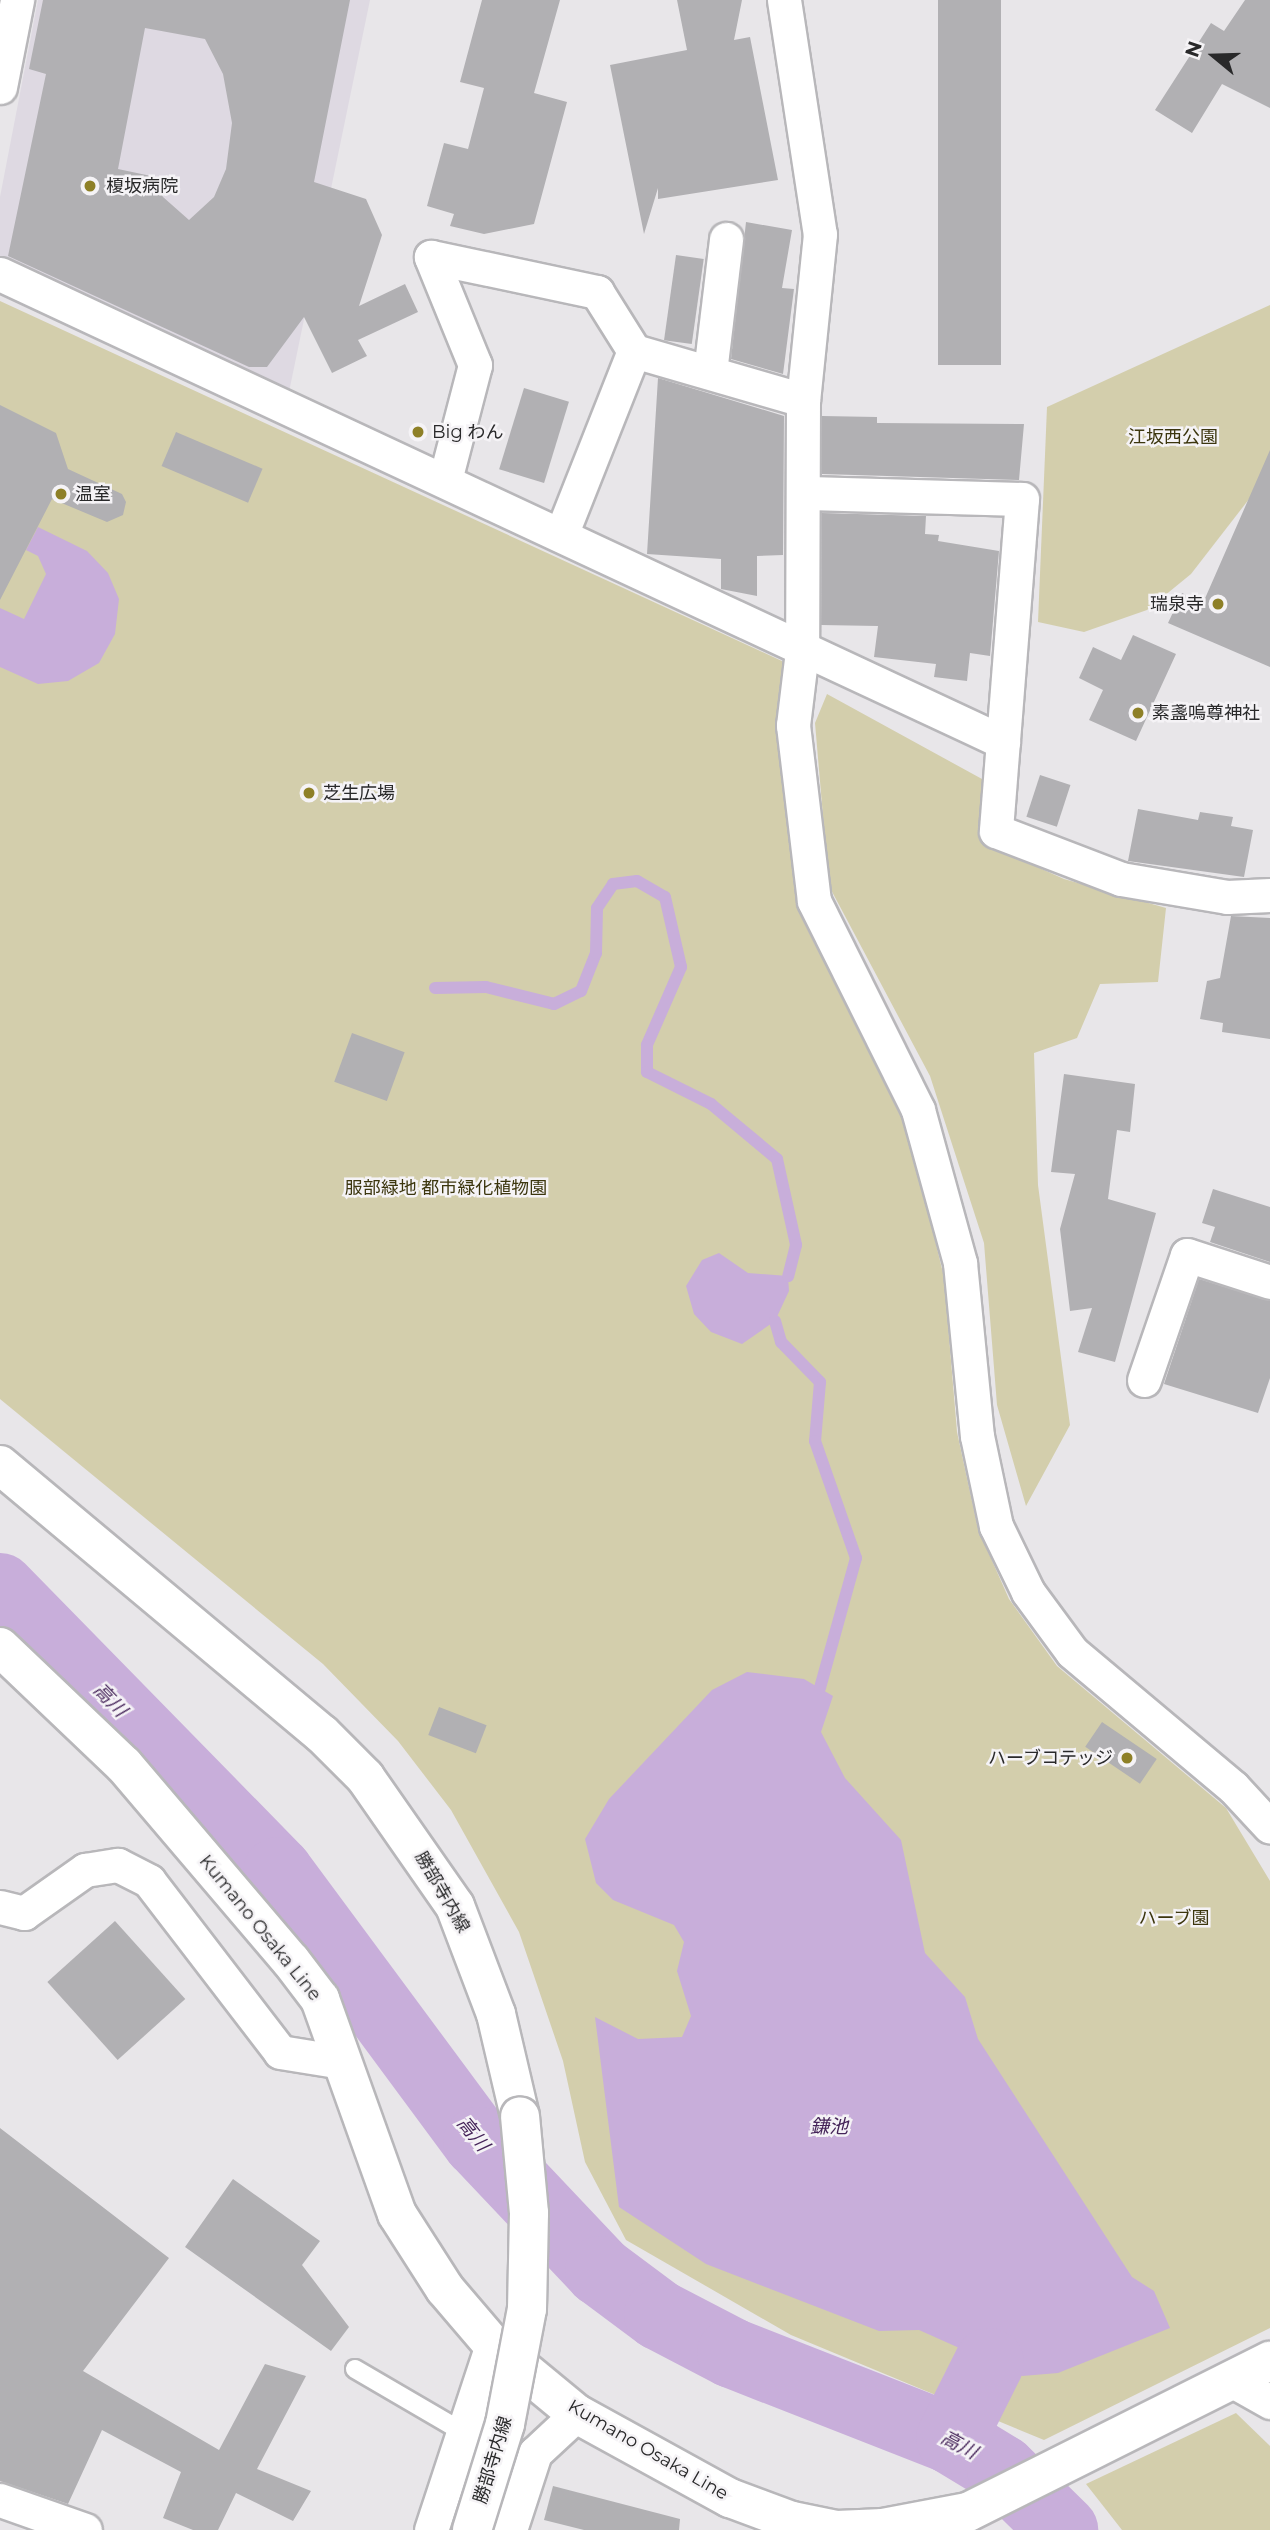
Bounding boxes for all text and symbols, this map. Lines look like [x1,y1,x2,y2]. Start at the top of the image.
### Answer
north arrow [1179,21,1249,91]
text: N [1180,38,1207,60]
place label: 榎坂病院 [106,175,178,197]
marker: 榎坂病院 [80,176,100,196]
place label: Big わん [432,421,503,443]
marker: Big わん [410,424,426,440]
park label: 江坂西公園 [1128,426,1218,448]
place label: 温室 [75,483,111,505]
marker: 温室 [53,486,69,502]
place label: 瑞泉寺 [1150,593,1204,615]
marker: 瑞泉寺 [1210,596,1226,612]
place label: 素盞嗚尊神社 [1152,702,1260,724]
marker: 素盞嗚尊神社 [1130,705,1146,721]
place label: 芝生広場 [323,782,395,804]
marker: 芝生広場 [301,785,317,801]
park label: 服部緑地 都市緑化植物園 [345,1177,547,1199]
water label: 高川 [89,1678,131,1722]
place label: ハーブコテッジ [987,1747,1113,1769]
marker: ハーブコテッジ [1119,1750,1135,1766]
street label: 勝部寺内線 [410,1848,474,1936]
street label: Kumano Osaka Line [195,1851,325,2005]
park label: ハーブ園 [1138,1907,1210,1929]
water label: 高川 [452,2112,494,2156]
water label: 鎌池 [810,2116,848,2138]
street label: Kumano Osaka Line [564,2395,732,2505]
street label: 勝部寺内線 [470,2414,516,2506]
water label: 高川 [937,2426,981,2464]

